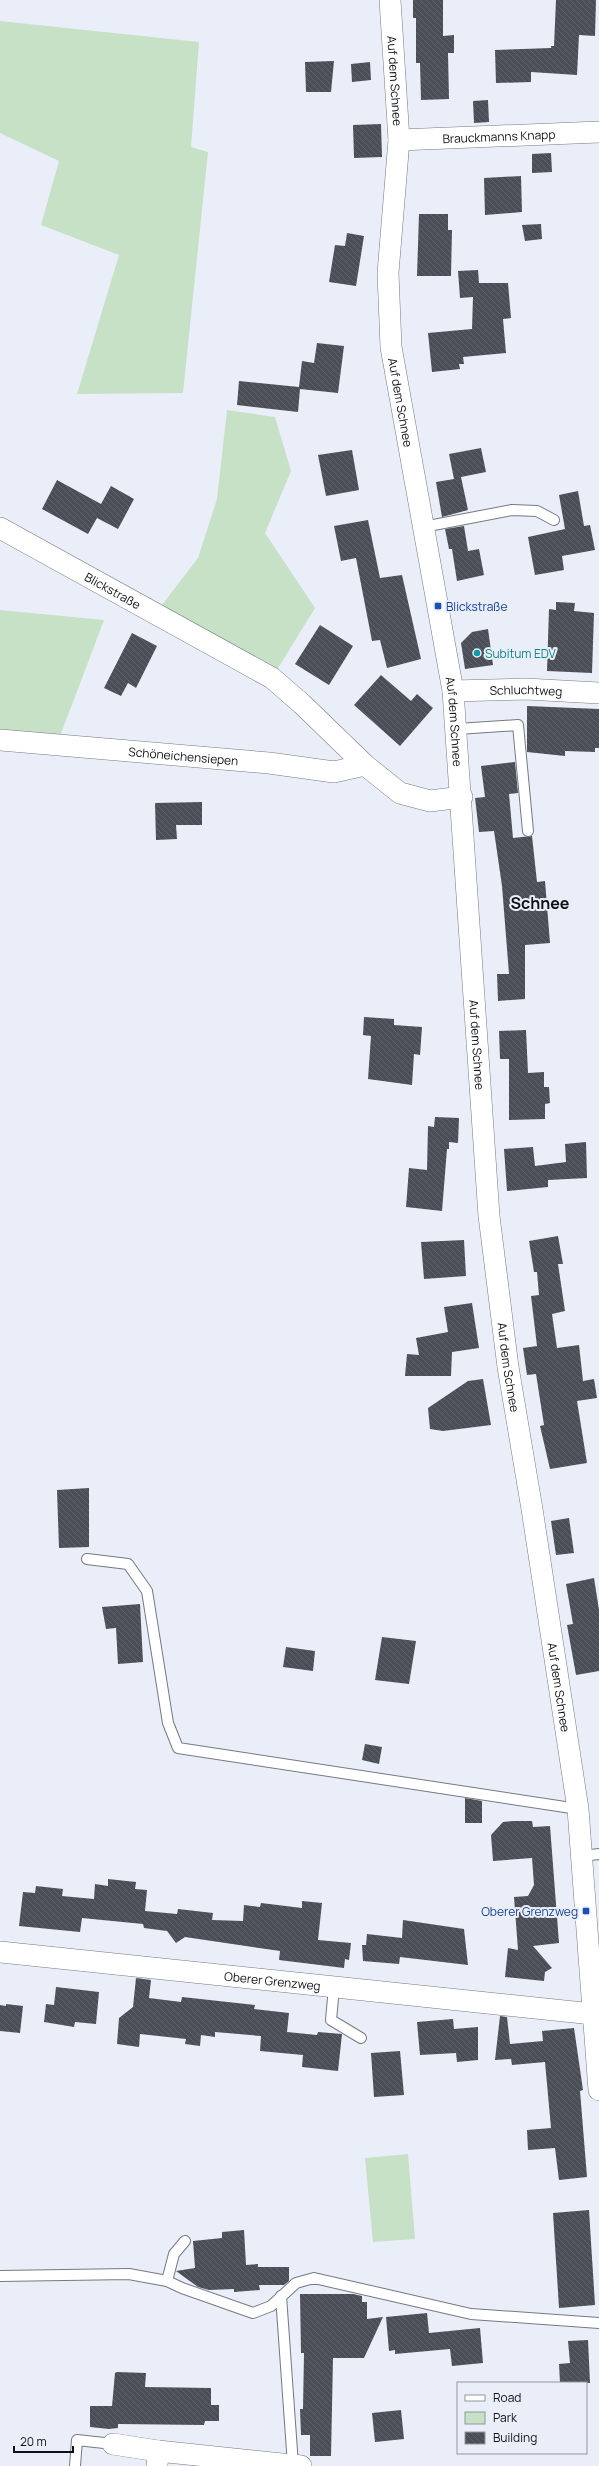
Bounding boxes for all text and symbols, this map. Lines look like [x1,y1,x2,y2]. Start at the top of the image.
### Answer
street label: Auf dem Schnee [384,35,407,126]
street label: Brauckmanns Knapp [442,125,556,147]
street label: Auf dem Schnee [385,356,417,448]
street label: Blickstraße [82,568,144,613]
place label: Blickstraße [446,598,508,615]
marker: Blickstraße [433,601,443,611]
place label: Subitum EDV [485,645,556,662]
marker: Subitum EDV [472,648,482,658]
street label: Auf dem Schnee [442,675,467,767]
street label: Schluchtweg [489,680,563,699]
street label: Schöneichensiepen [128,743,239,769]
district label: Schnee [511,892,570,914]
street label: Auf dem Schnee [466,999,489,1090]
street label: Auf dem Schnee [494,1321,524,1413]
street label: Auf dem Schnee [544,1641,575,1733]
place label: Oberer Grenzweg [481,1903,578,1920]
marker: Oberer Grenzweg [581,1906,591,1916]
street label: Oberer Grenzweg [223,1967,322,1994]
legend [457,2382,587,2454]
text: Road [493,2389,521,2406]
text: Park [493,2409,518,2426]
scale bar [14,2428,73,2454]
text: Building [493,2429,537,2446]
text: 20 m [20,2433,47,2450]

